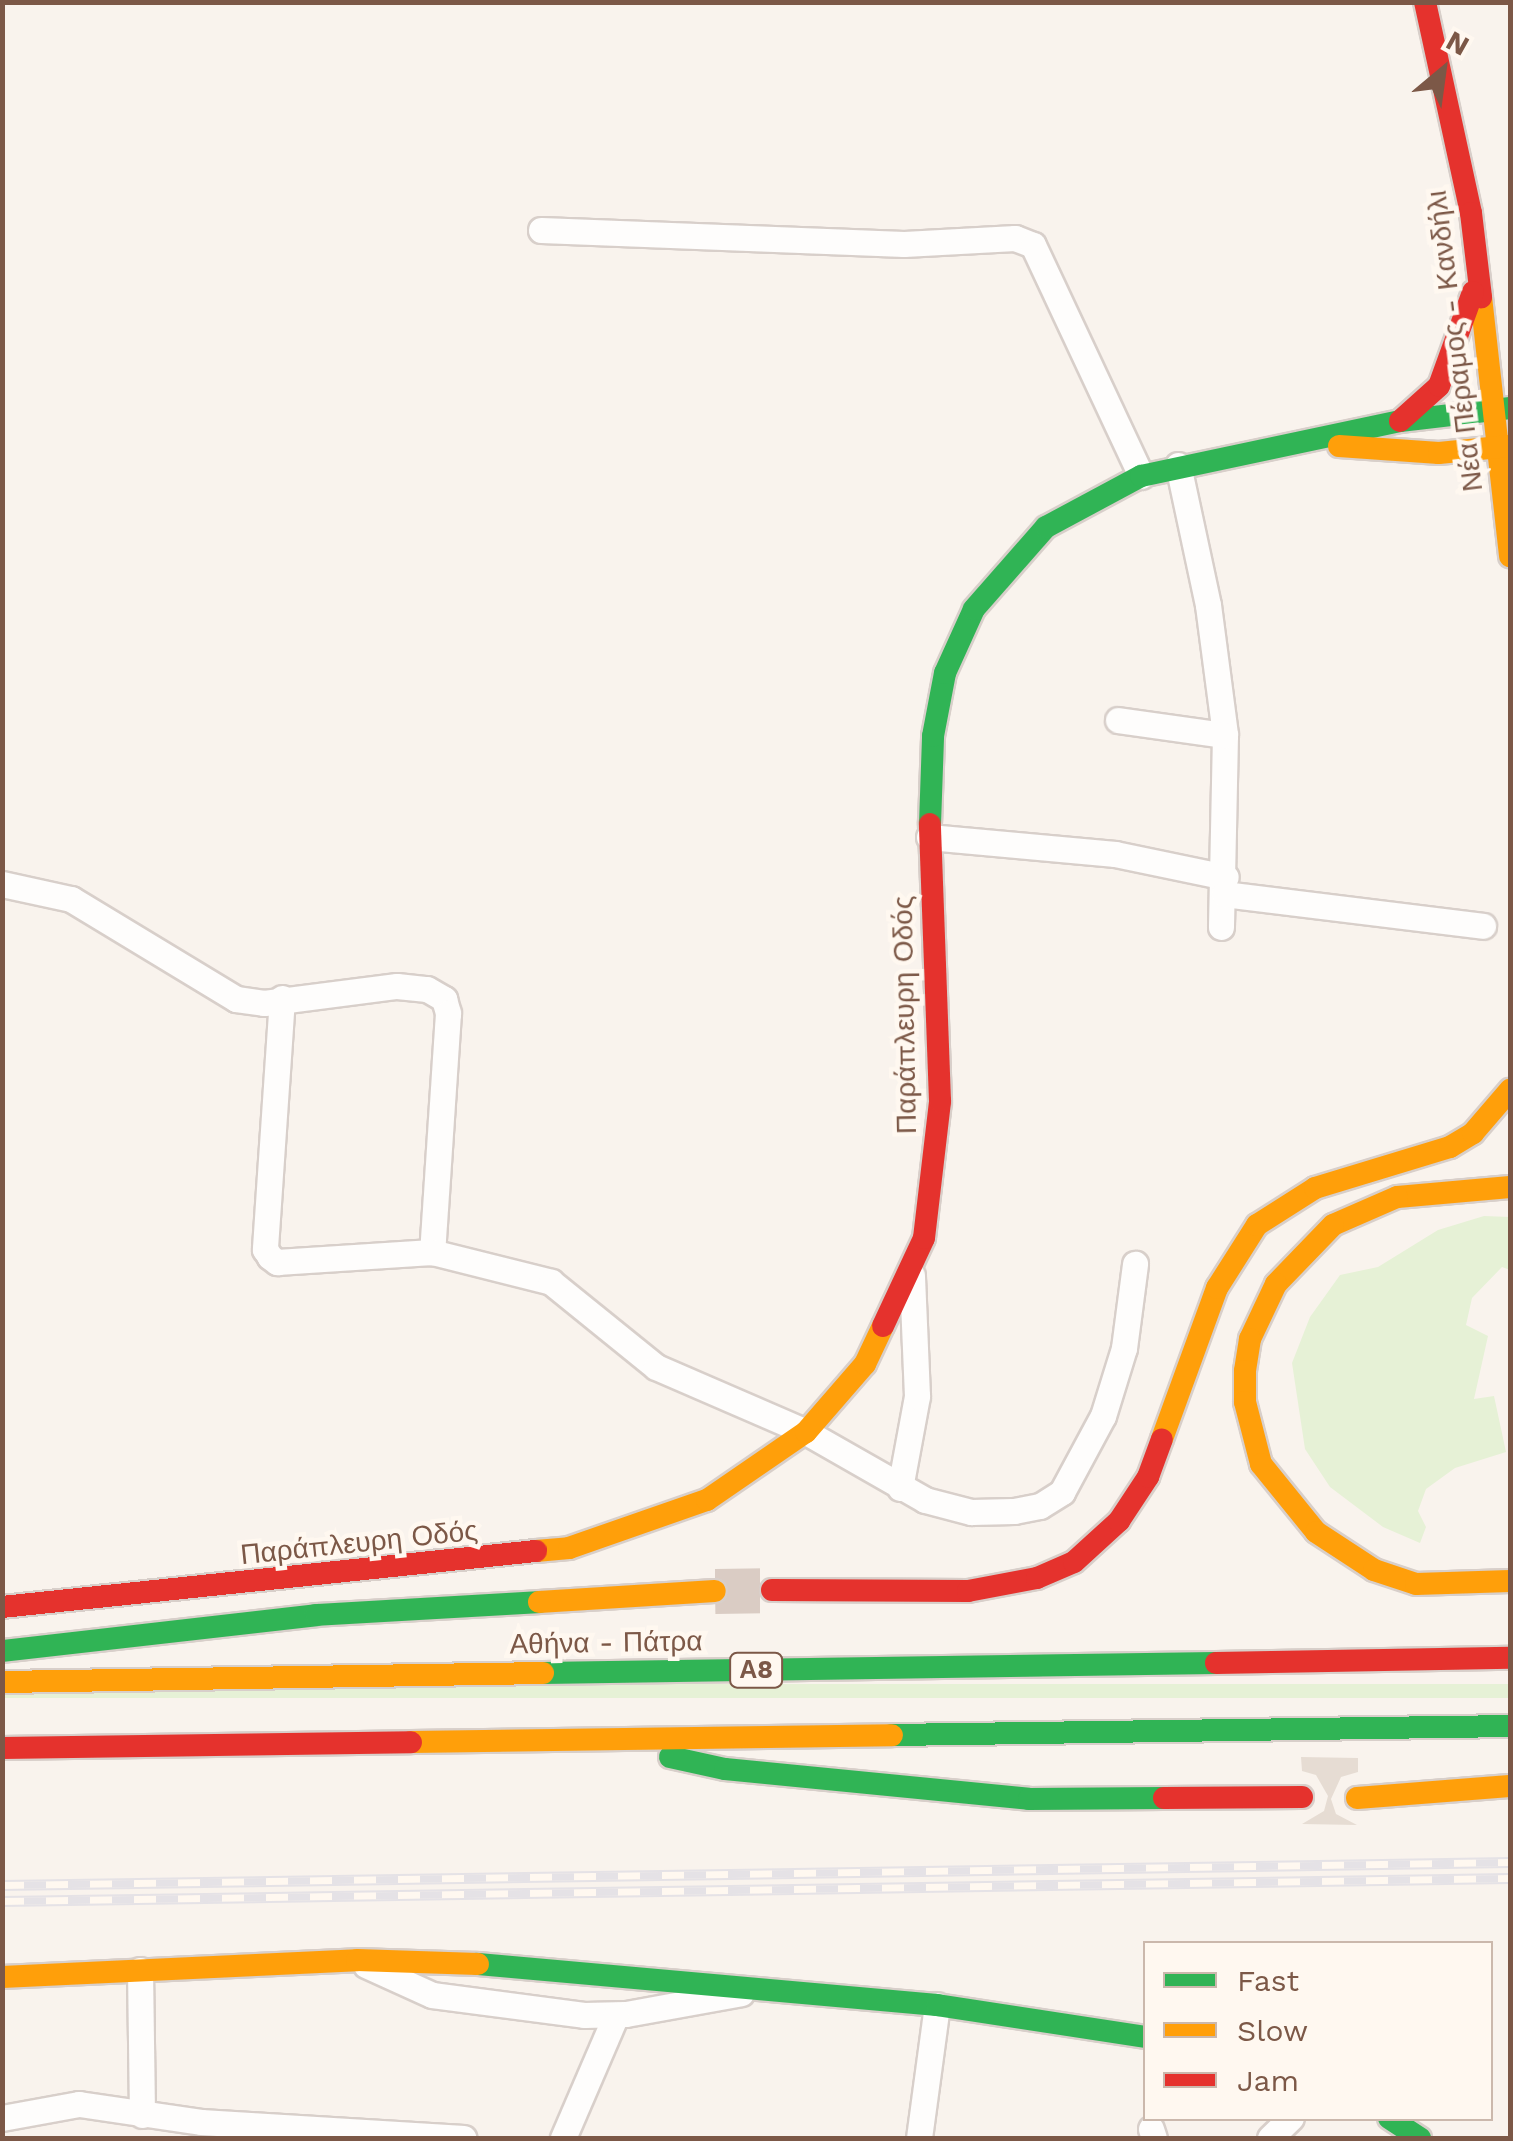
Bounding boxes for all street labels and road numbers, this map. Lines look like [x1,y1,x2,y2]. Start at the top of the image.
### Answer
street label: Νέα Πέραμος - Κανδήλι [1420,189,1490,493]
street label: Παράπλευρη Οδός [886,896,924,1134]
street label: Παράπλευρη Οδός [239,1514,479,1572]
street label: Αθήνα - Πάτρα [509,1625,703,1661]
road number: Α8 [728,1650,784,1690]

